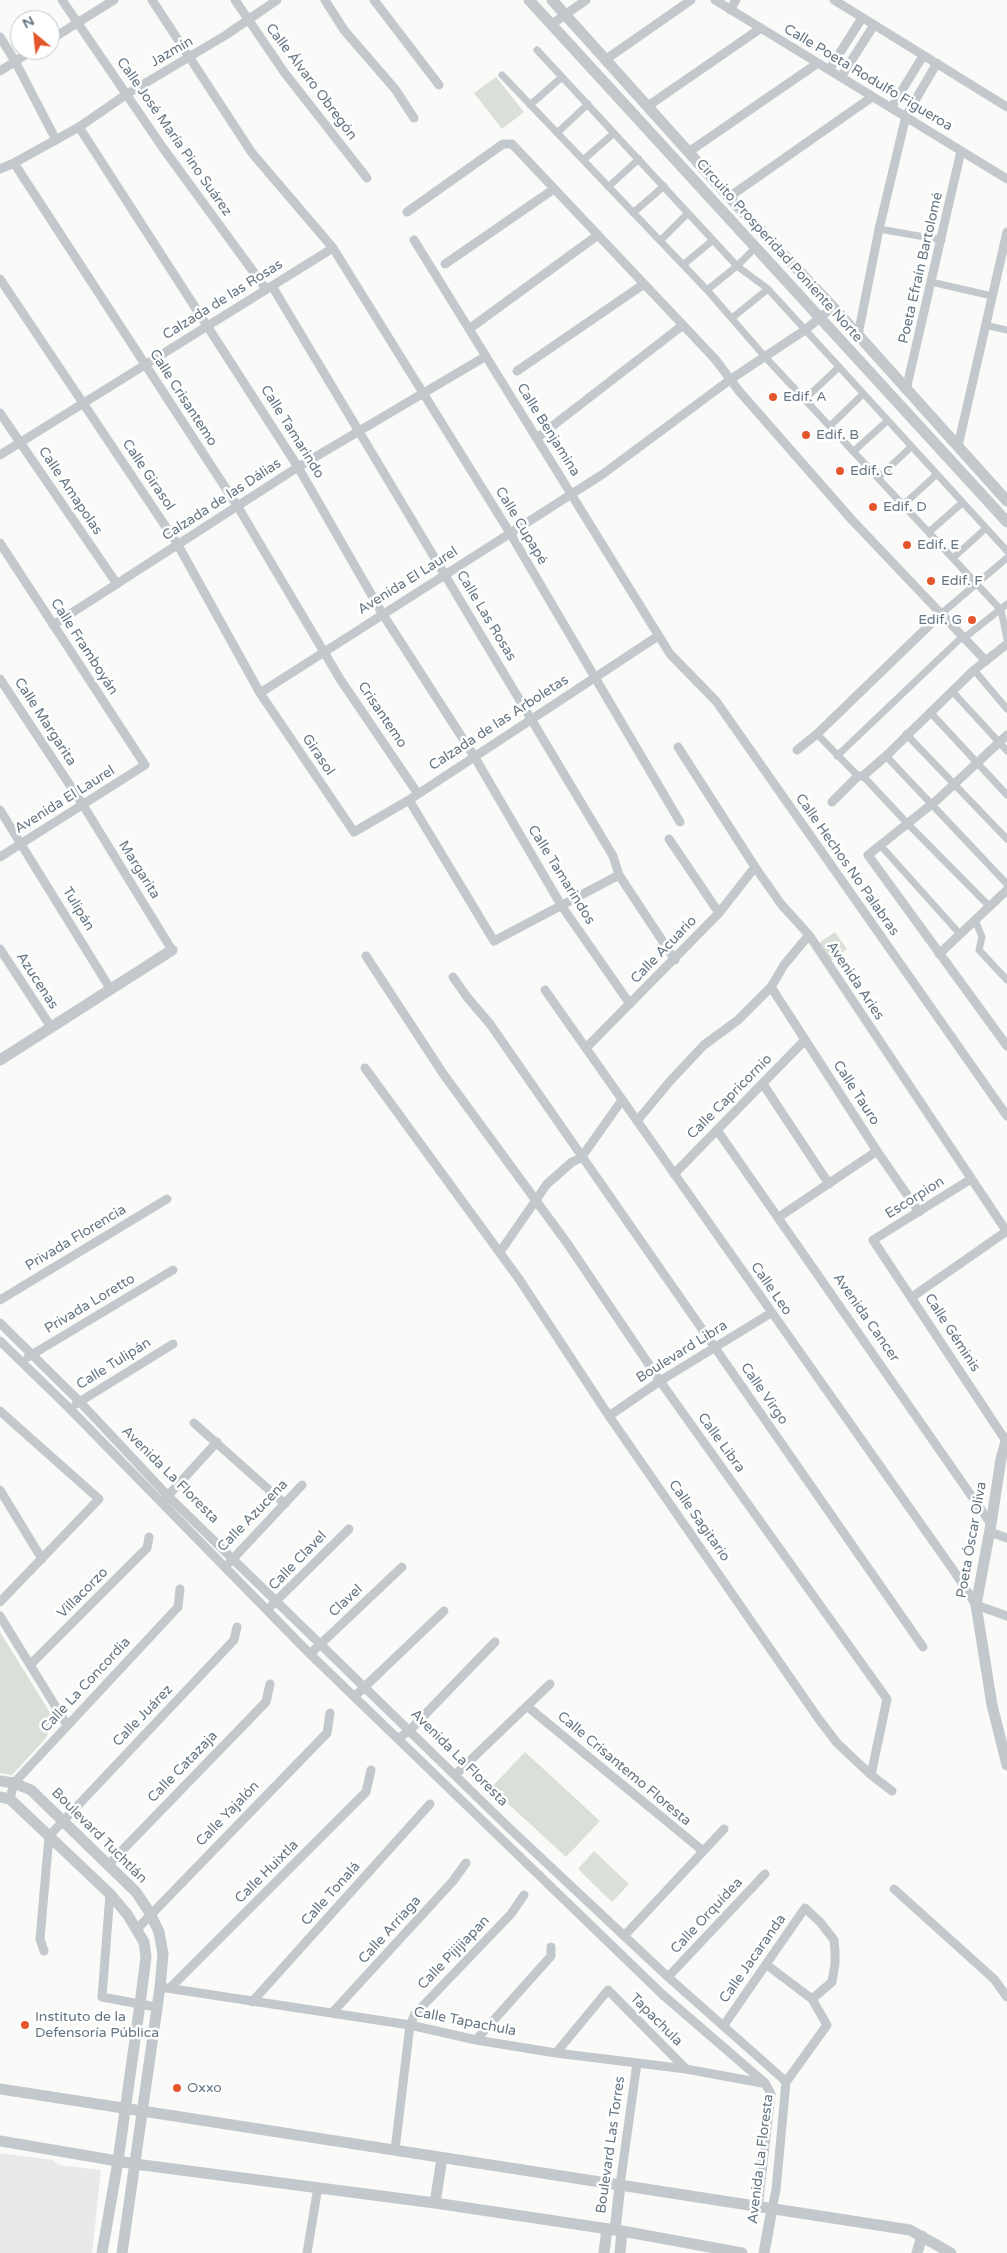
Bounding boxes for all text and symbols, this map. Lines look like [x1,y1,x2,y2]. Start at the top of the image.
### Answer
north arrow [10,10,60,60]
text: N [19,12,37,32]
street label: Calle Álvaro Obregón [262,20,360,144]
street label: Calle Poeta Rodulfo Figueroa [781,21,955,135]
street label: Jazmín [148,33,196,71]
street label: Calle José María Pino Suárez [113,55,235,219]
street label: Circuito Prosperidad Poniente Norte [692,156,866,346]
street label: Poeta Efraín Bartolomé [895,191,947,345]
street label: Calzada de las Rosas [160,256,286,344]
street label: Calle Crisantemo [145,346,221,450]
street label: Calle Benjamina [513,380,583,480]
street label: Calle Tamarindo [257,382,327,482]
place label: Edif. A [783,389,827,405]
marker: Edif. A [767,391,779,403]
place label: Edif. B [816,427,859,443]
marker: Edif. B [800,429,812,441]
street label: Calle Girasol [118,436,178,514]
street label: Calle Amapolas [34,444,106,538]
street label: Calzada de las Dálias [159,455,285,545]
place label: Edif. C [850,463,893,479]
marker: Edif. C [834,465,846,477]
street label: Calle Cupapé [491,484,551,568]
place label: Edif. D [883,499,927,515]
marker: Edif. D [867,501,879,513]
place label: Edif. E [917,537,959,553]
marker: Edif. E [901,539,913,551]
street label: Avenida El Laurel [355,544,461,618]
street label: Calle Las Rosas [452,568,520,664]
place label: Edif. F [941,573,983,589]
marker: Edif. F [925,575,937,587]
street label: Calle Framboyán [47,596,121,698]
place label: Edif. G [918,612,962,628]
marker: Edif. G [966,614,978,626]
street label: Calzada de las Arboletas [426,672,572,774]
street label: Calle Margarita [10,675,80,769]
street label: Crisantemo [354,679,410,751]
street label: Girasol [298,731,338,779]
street label: Avenida El Laurel [12,763,118,837]
street label: Calle Hechos No Palabras [791,791,903,939]
street label: Calle Tamarindos [524,822,598,928]
street label: Margarita [115,838,163,902]
street label: Tulipán [58,884,98,934]
street label: Calle Acuario [628,913,700,987]
street label: Avenida Aries [822,938,888,1024]
street label: Azucenas [12,949,62,1013]
street label: Calle Capricornio [684,1051,776,1143]
street label: Calle Tauro [829,1058,883,1128]
street label: Escorpion [882,1173,948,1223]
street label: Privada Florencia [23,1201,129,1275]
street label: Calle Leo [747,1259,795,1319]
street label: Privada Loretto [42,1270,138,1338]
street label: Avenida Cancer [829,1270,903,1366]
street label: Calle Géminis [921,1291,983,1375]
street label: Boulevard Libra [633,1317,731,1387]
street label: Calle Tulipán [74,1334,154,1394]
street label: Calle Virgo [737,1360,791,1428]
street label: Calle Libra [694,1410,748,1476]
street label: Avenida La Floresta [118,1423,222,1527]
street label: Calle Azucena [214,1476,292,1556]
street label: Calle Sagitario [665,1477,733,1565]
street label: Poeta Óscar Oliva [953,1480,991,1600]
street label: Calle Clavel [266,1528,330,1594]
street label: Villacorzo [54,1564,112,1622]
street label: Clavel [326,1581,366,1621]
street label: Calle La Concordia [38,1634,134,1736]
street label: Calle Juárez [109,1682,177,1750]
street label: Avenida La Floresta [407,1706,511,1810]
street label: Calle Crisantemo Floresta [554,1708,694,1830]
street label: Calle Catazaja [145,1728,221,1806]
street label: Calle Yajalón [193,1778,263,1850]
street label: Boulevard Tuchtlán [48,1785,150,1887]
street label: Calle Huixtla [232,1837,302,1907]
street label: Calle Tonalá [298,1859,364,1929]
street label: Calle Orquídea [667,1874,747,1958]
street label: Calle Arriaga [355,1893,425,1967]
street label: Calle Jacaranda [716,1911,790,2007]
street label: Calle Pijijiapan [415,1913,493,1993]
street label: Tapachula [626,1990,686,2050]
street label: Calle Tapachula [412,2004,518,2040]
place label: Instituto de la Defensoría Pública [35,2009,159,2041]
marker: Instituto de la Defensoría Pública [19,2019,31,2031]
street label: Boulevard Las Torres [593,2075,629,2215]
place label: Oxxo [187,2080,222,2096]
marker: Oxxo [171,2082,183,2094]
street label: Avenida La Floresta [745,2093,777,2225]

